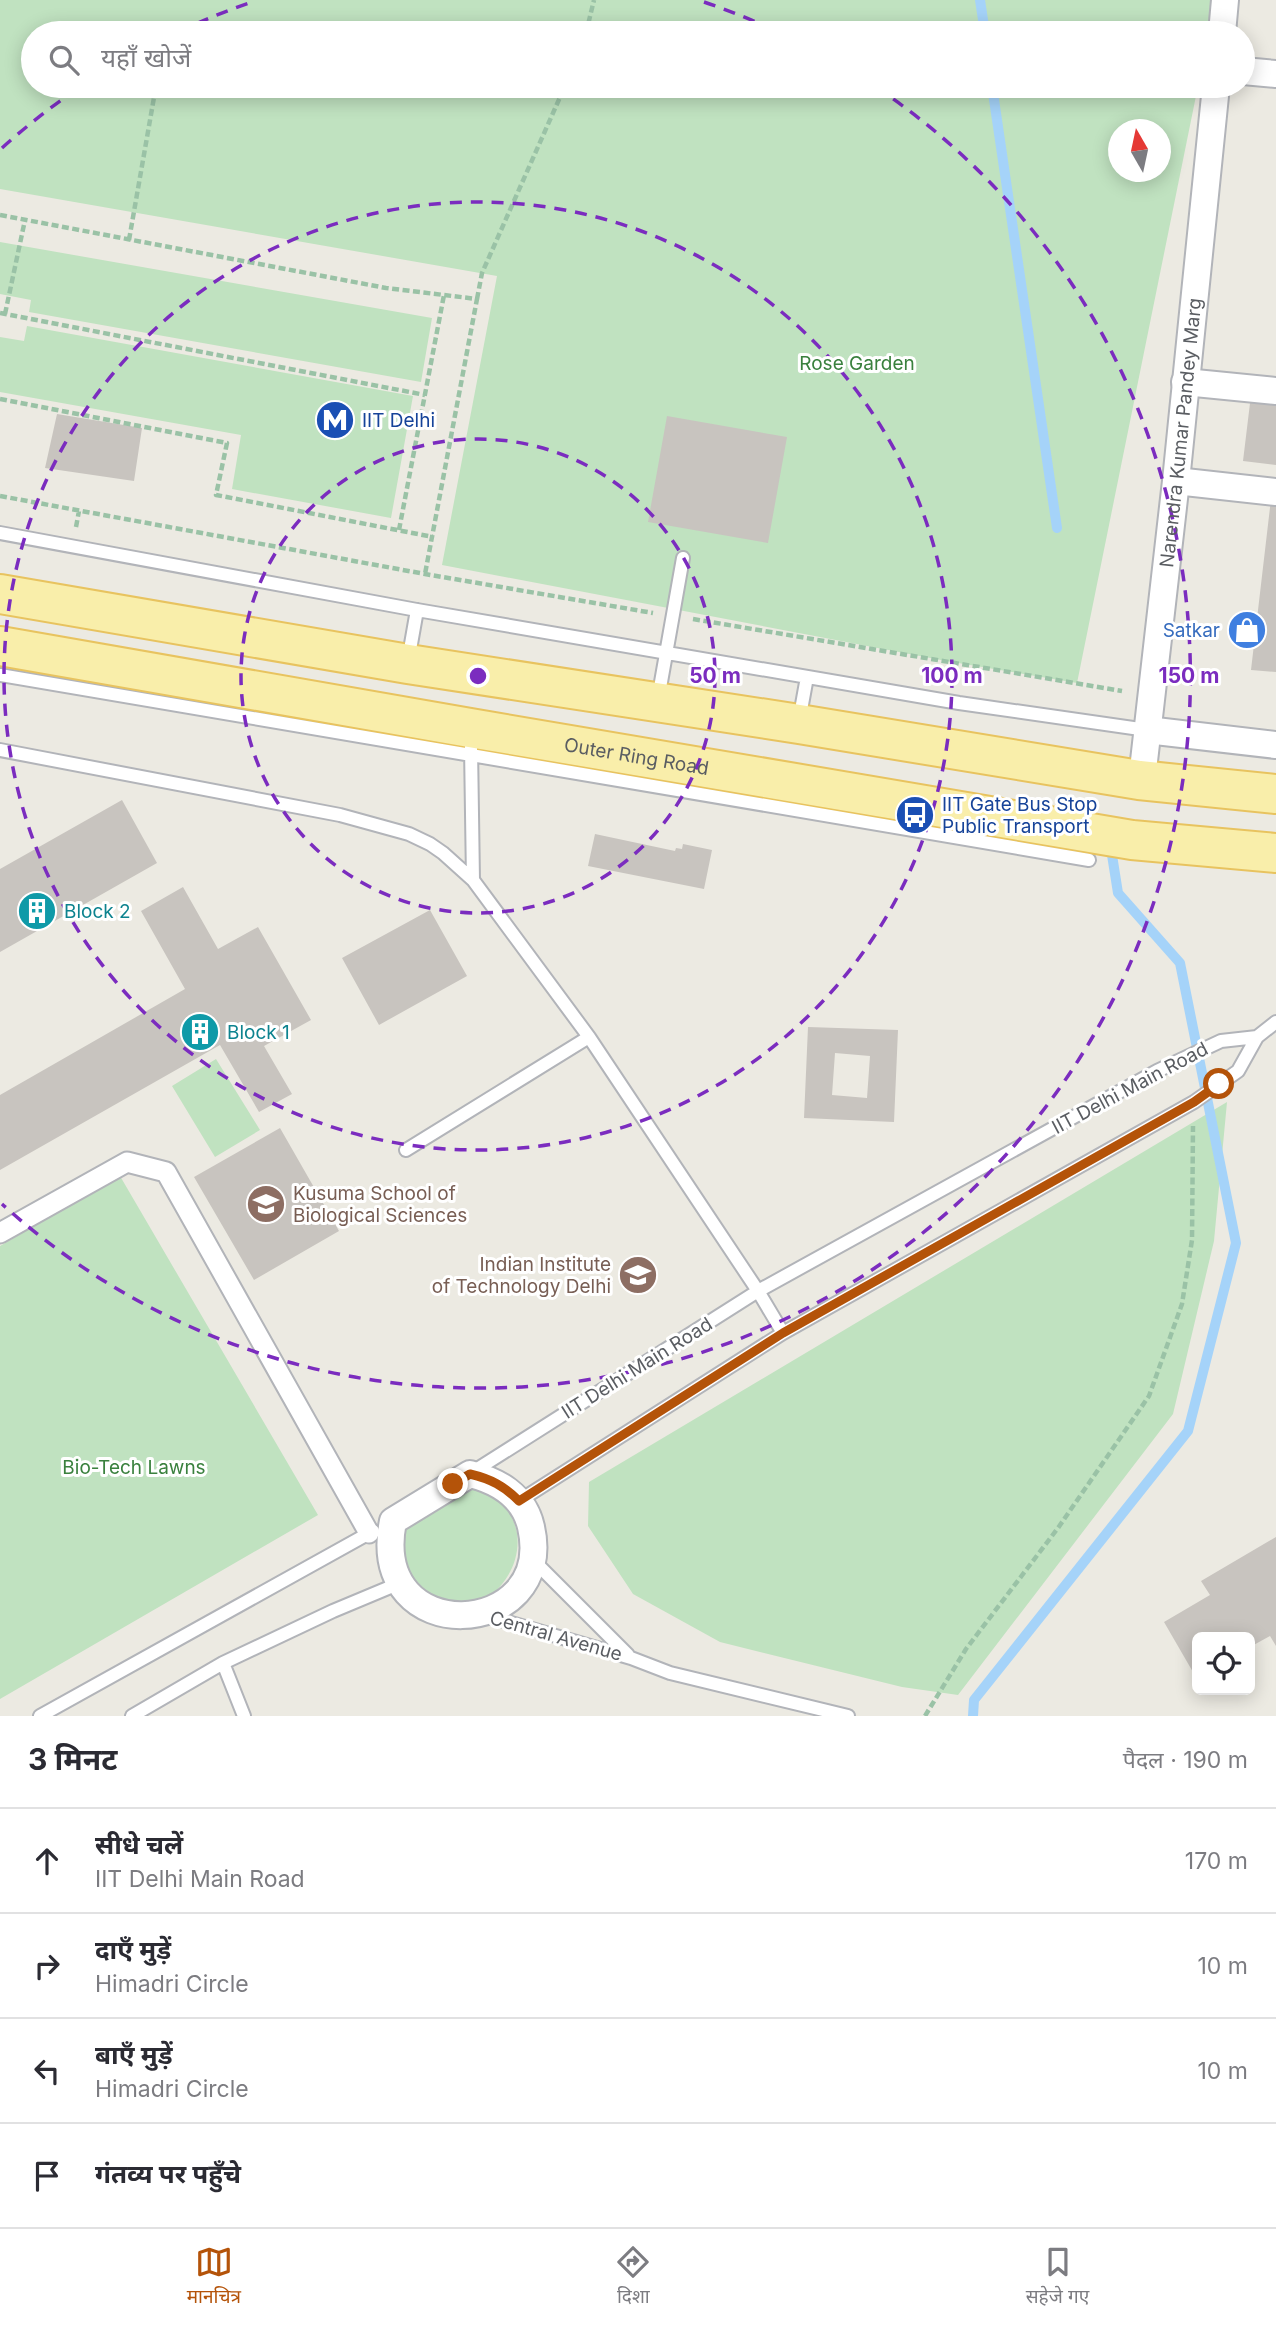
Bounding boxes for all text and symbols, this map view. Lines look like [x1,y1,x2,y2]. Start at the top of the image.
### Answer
search box [21,21,1255,98]
icon: search [45,41,83,79]
text: यहाँ खोजें [101,42,191,73]
north arrow [1108,119,1171,182]
street label: Narendra Kumar Pandey Marg [1155,297,1206,569]
park label: Rose Garden [799,352,915,375]
metro station icon: IIT Delhi [314,399,356,441]
place label: IIT Delhi [362,409,435,432]
shop icon: Satkar [1226,609,1268,651]
place label: Satkar [1163,619,1220,642]
text: 50 m [689,663,741,688]
text: 100 m [921,663,983,688]
text: 150 m [1159,663,1219,688]
centre of rings [466,664,490,688]
street label: Outer Ring Road [562,733,711,780]
place label: IIT Gate Bus Stop Public Transport [942,793,1097,838]
bus stop icon: IIT Gate Bus Stop Public Transport [894,794,936,836]
building icon: Block 2 [16,890,58,932]
place label: Block 2 [64,900,131,923]
building icon: Block 1 [179,1011,221,1053]
place label: Block 1 [227,1021,290,1044]
street label: IIT Delhi Main Road [1048,1037,1212,1139]
route start [1203,1068,1234,1099]
place label: Kusuma School of Biological Sciences [293,1182,467,1227]
school or university icon: Kusuma School of Biological Sciences [245,1183,287,1225]
place label: Indian Institute of Technology Delhi [432,1253,611,1298]
school or university icon: Indian Institute of Technology Delhi [617,1254,659,1296]
street label: IIT Delhi Main Road [557,1312,717,1424]
park label: Bio-Tech Lawns [62,1456,206,1479]
route end [437,1468,468,1499]
street label: Central Avenue [487,1606,625,1666]
map controls [1192,1632,1255,1695]
button: locate [1192,1632,1255,1695]
text: 3 मिनट [28,1741,117,1777]
text: पैदल · 190 m [1123,1746,1248,1774]
text: सीधे चलें [95,1829,183,1860]
icon: ahead [28,1842,66,1880]
text: 170 m [1185,1847,1248,1875]
text: IIT Delhi Main Road [95,1865,305,1893]
text: दाएँ मुड़ें [95,1934,171,1965]
icon: right [28,1947,66,1985]
text: 10 m [1198,1952,1248,1980]
text: Himadri Circle [95,1970,249,1998]
text: बाएँ मुड़ें [95,2039,172,2070]
icon: left [28,2052,66,2090]
text: 10 m [1198,2057,1248,2085]
text: Himadri Circle [95,2075,249,2103]
icon: arrive [28,2157,66,2195]
text: गंतव्य पर पहुँचे [95,2158,241,2189]
tab: मानचित्र [187,2243,241,2311]
tab: दिशा [614,2243,652,2311]
tab: सहेजे गए [1026,2243,1089,2311]

